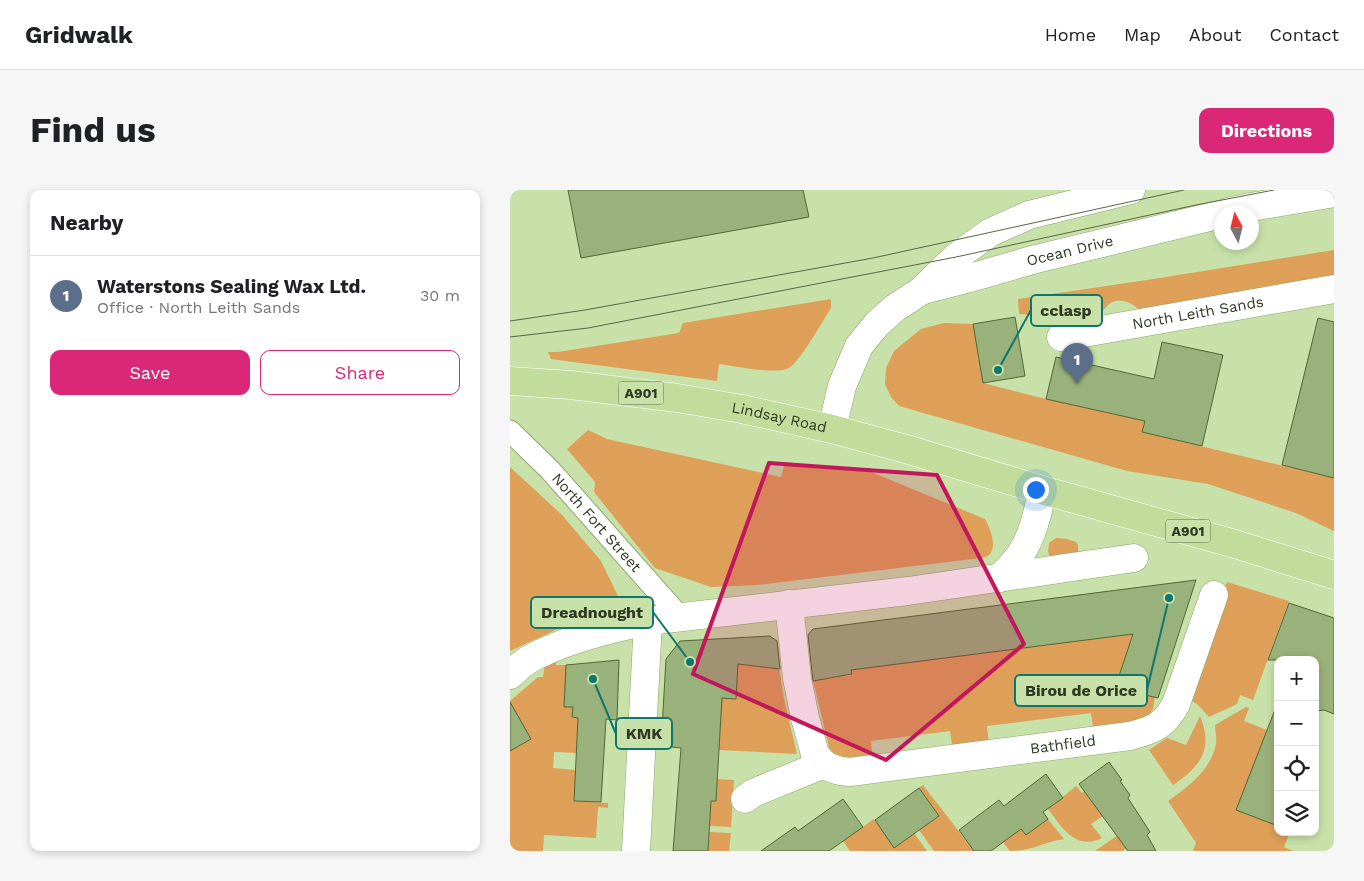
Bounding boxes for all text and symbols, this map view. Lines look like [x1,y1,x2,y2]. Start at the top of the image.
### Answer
text: Gridwalk [25,21,133,49]
text: Home [1045,24,1096,45]
text: Map [1124,24,1161,45]
text: About [1189,24,1241,45]
text: Contact [1269,24,1339,45]
button: Directions [1199,108,1334,153]
text: Find us [30,109,156,151]
north arrow [1214,205,1259,250]
text: Nearby [50,210,123,235]
street label: Ocean Drive [1025,232,1115,270]
text: Waterstons Sealing Wax Ltd. [97,275,366,298]
text: 1 [63,286,69,305]
text: 30 m [420,286,460,305]
street label: North Leith Sands [1131,293,1265,333]
callout: cclasp [1031,295,1102,326]
text: Office · North Leith Sands [97,298,300,317]
text: cclasp [1040,301,1092,320]
pin: 1 [1061,343,1093,384]
button: Save [50,350,250,395]
button: Share [260,350,460,395]
road number: A901 [618,382,664,404]
street label: Lindsay Road [730,398,828,437]
street label: North Fort Street [548,469,645,576]
your location [1023,477,1049,503]
road number: A901 [1166,520,1210,542]
callout: Dreadnought [531,597,653,628]
text: Dreadnought [541,603,643,622]
map controls [1274,656,1319,836]
button: + [1274,656,1319,701]
callout: Birou de Orice [1015,675,1147,706]
text: Birou de Orice [1025,681,1137,700]
button: − [1274,701,1319,746]
callout: KMK [616,718,672,749]
text: KMK [626,724,662,743]
street label: Bathfield [1029,731,1097,758]
button: locate [1274,746,1319,791]
button: layers [1274,791,1319,836]

